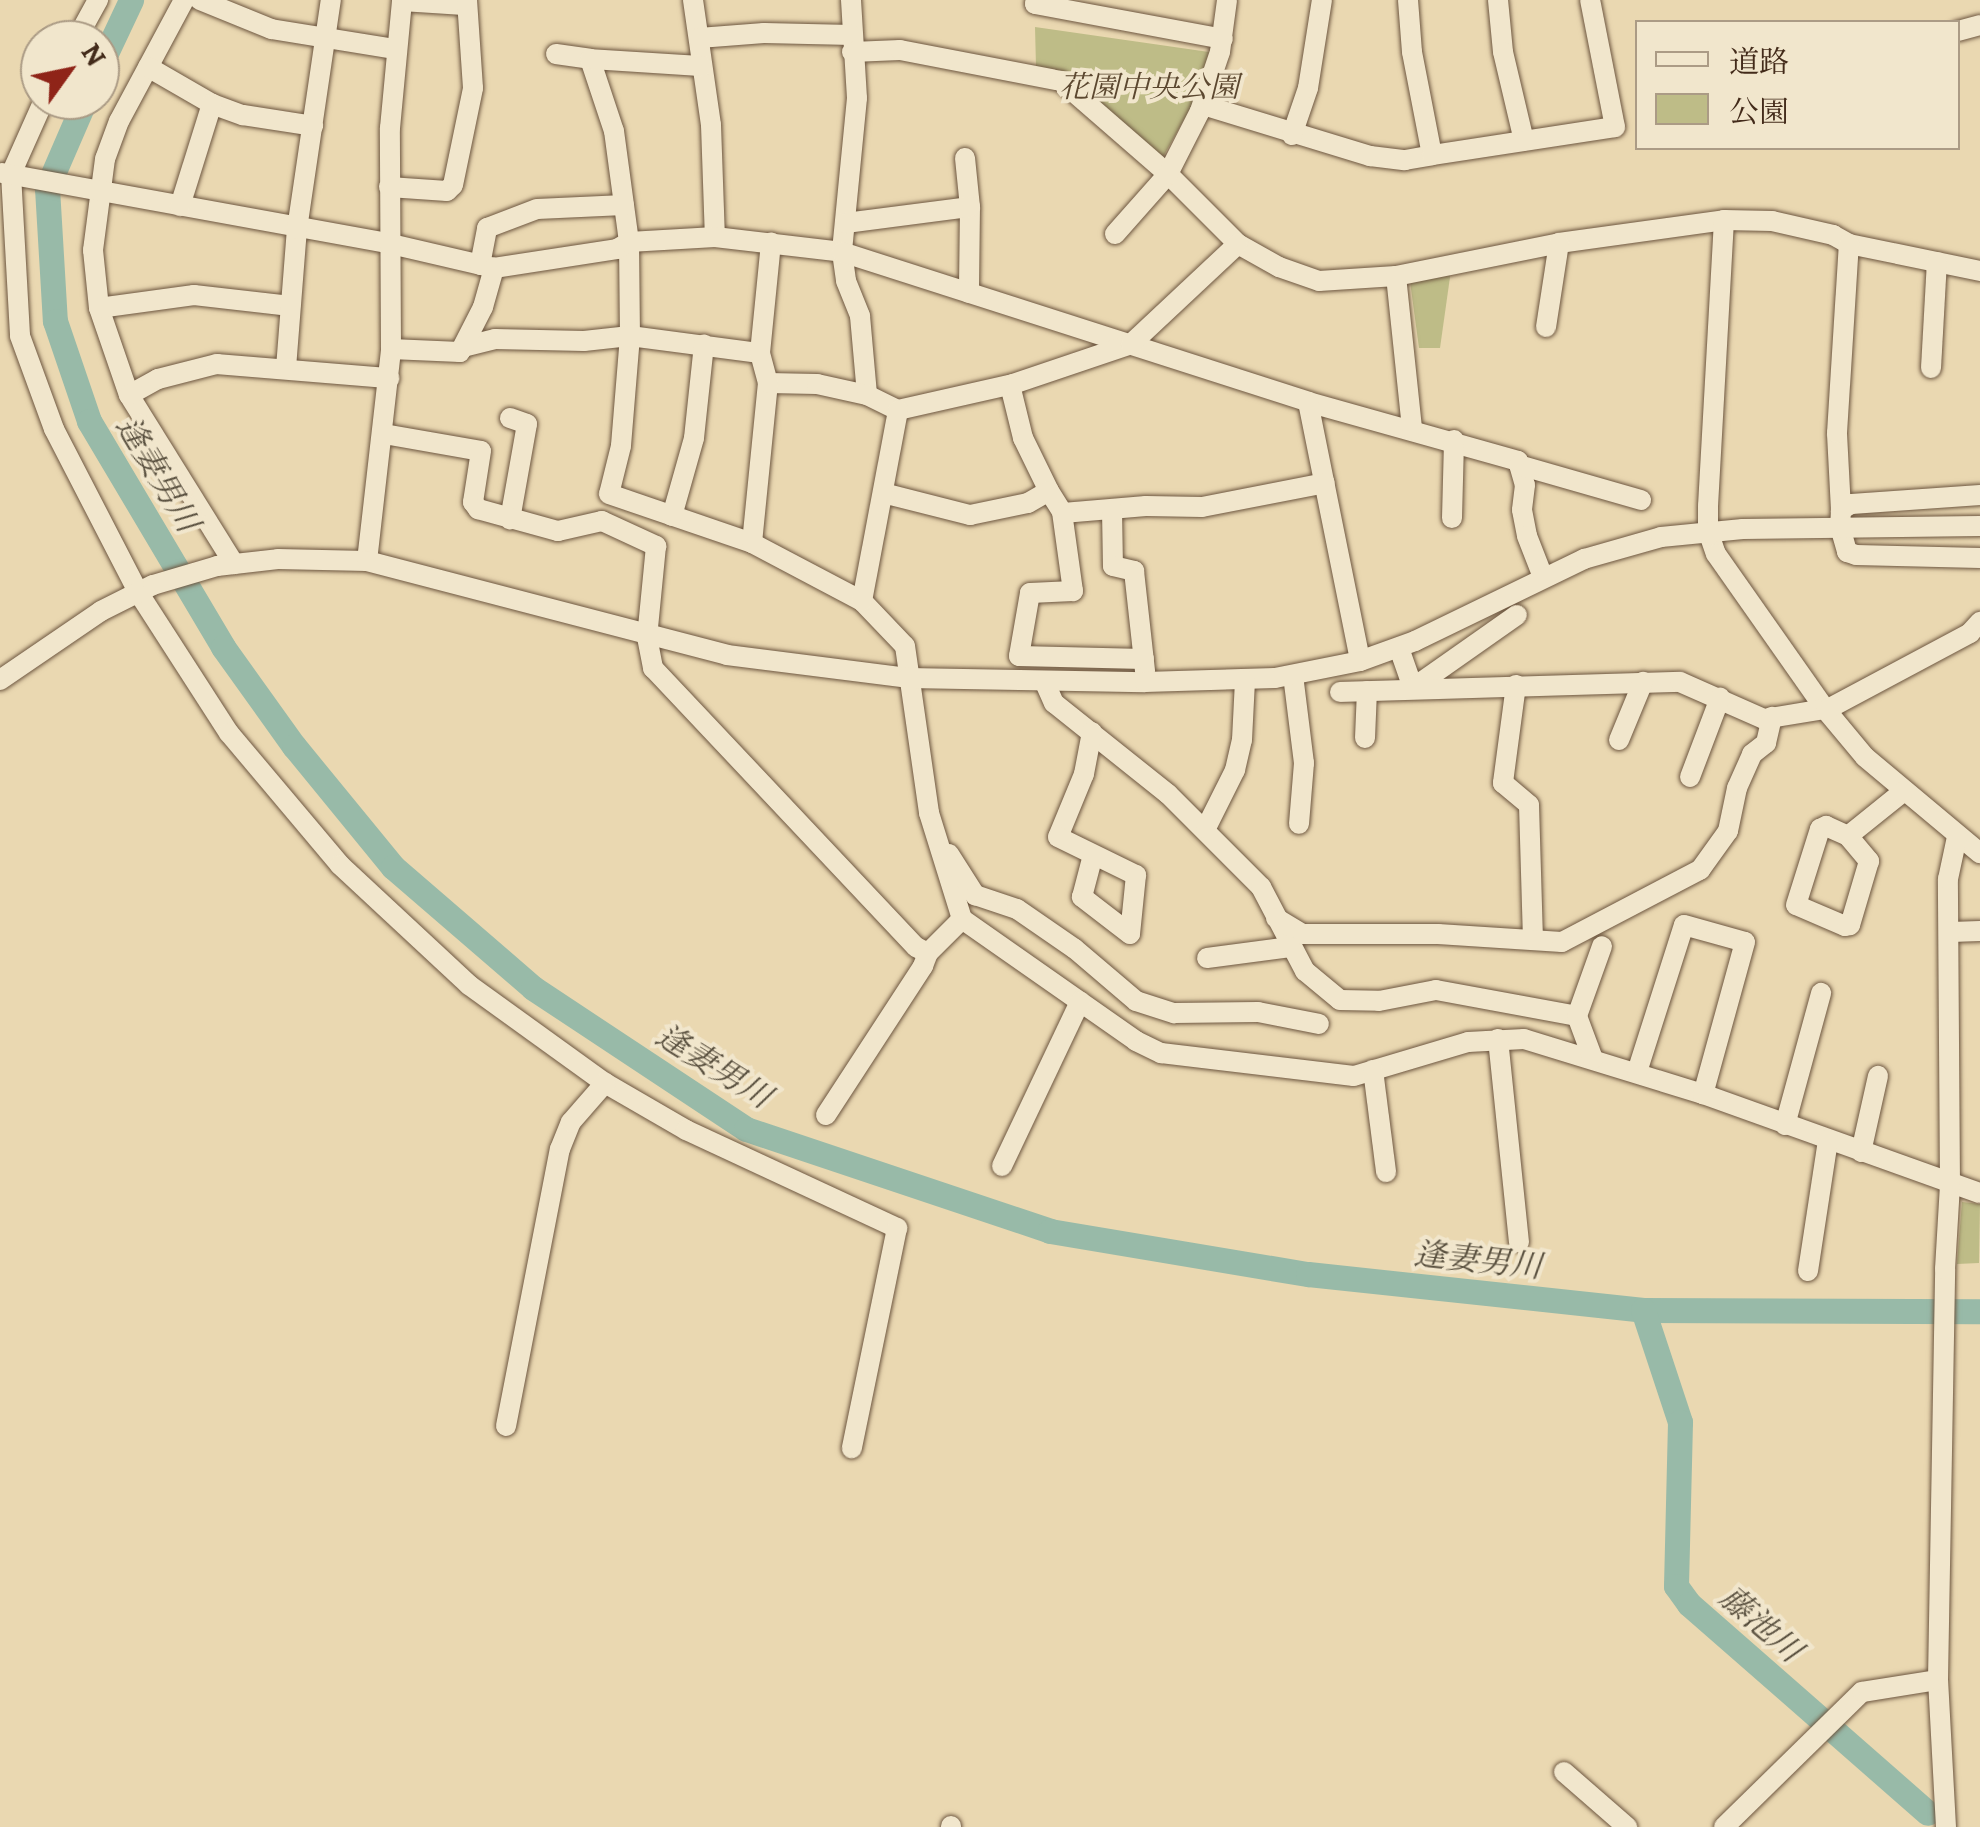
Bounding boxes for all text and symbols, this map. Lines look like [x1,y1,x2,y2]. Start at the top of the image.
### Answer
north arrow [20,20,120,120]
legend [1635,20,1960,150]
text: N [72,36,115,74]
text: 道路 [1729,42,1789,82]
park label: 花園中央公園 [1059,69,1239,105]
text: 公園 [1729,92,1789,132]
water label: 逢妻男川 [109,409,207,539]
water label: 逢妻男川 [650,1016,778,1116]
water label: 逢妻男川 [1412,1234,1544,1286]
water label: 藤池川 [1712,1578,1810,1670]

